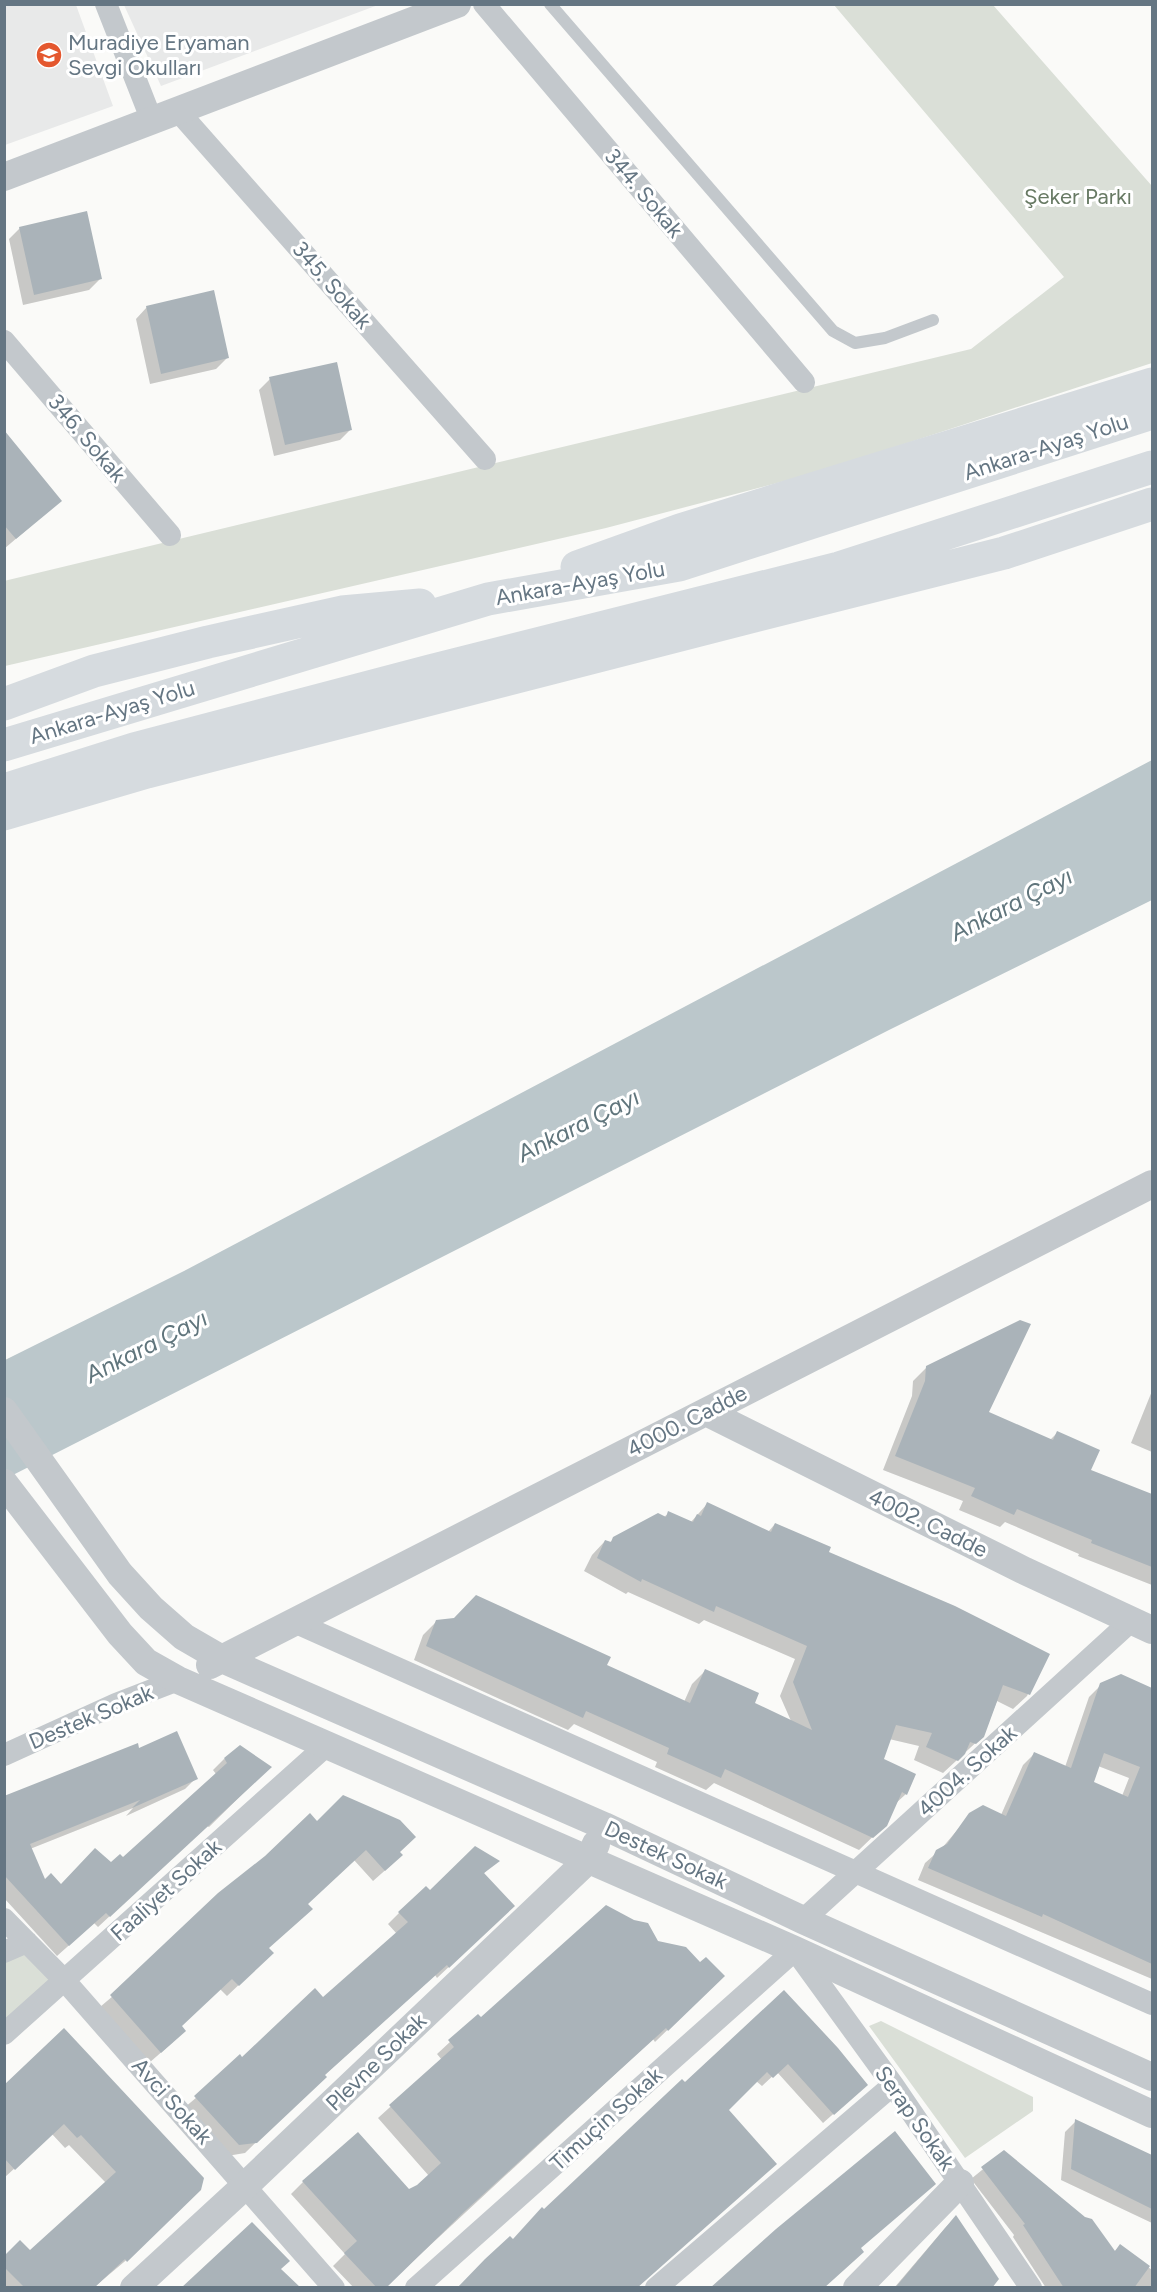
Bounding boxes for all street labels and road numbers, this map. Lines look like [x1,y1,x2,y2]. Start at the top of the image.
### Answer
street label: 344. Sokak [599,143,689,243]
street label: 345. Sokak [287,236,377,334]
street label: 346. Sokak [42,388,132,488]
street label: Ankara-Ayaş Yolu [960,408,1132,486]
street label: Ankara-Ayaş Yolu [493,555,667,611]
street label: Ankara-Ayaş Yolu [26,674,198,750]
street label: 4000. Cadde [623,1379,751,1463]
street label: 4002. Cadde [864,1483,992,1563]
street label: Destek Sokak [25,1679,157,1755]
street label: 4004. Sokak [912,1719,1022,1823]
street label: Destek Sokak [600,1815,732,1895]
street label: Faaliyet Sokak [105,1833,227,1947]
street label: Plevne Sokak [320,2007,432,2117]
street label: Avci Sokak [126,2052,218,2150]
street label: Timuçin Sokak [544,2061,668,2176]
street label: Serap Sokak [869,2061,961,2176]

